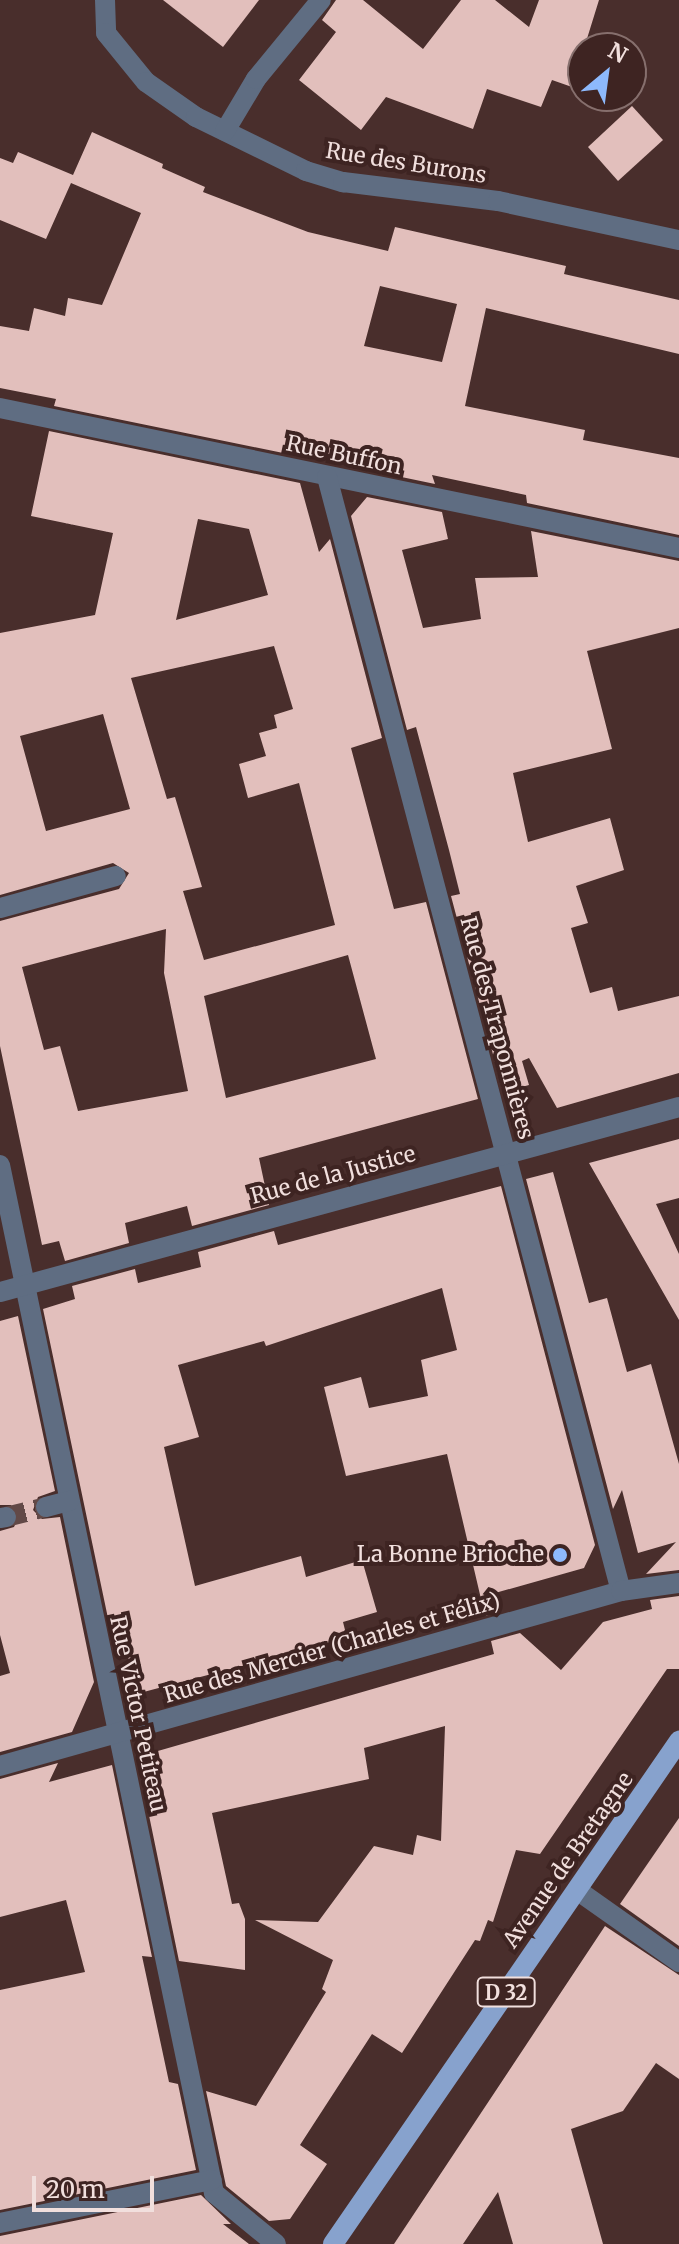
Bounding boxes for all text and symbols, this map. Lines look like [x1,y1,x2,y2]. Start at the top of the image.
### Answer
north arrow [567,32,647,112]
text: N [603,36,632,69]
street label: Rue des Burons [324,137,488,189]
street label: Rue Buffon [284,430,404,480]
street label: Rue des Traponnières [455,914,539,1142]
street label: Rue de la Justice [248,1140,418,1210]
place label: La Bonne Brioche [357,1542,544,1568]
marker: La Bonne Brioche [551,1546,569,1564]
street label: Rue des Mercier (Charles et Félix) [161,1587,503,1709]
street label: Rue Victor Petiteau [104,1613,172,1815]
street label: Avenue de Bretagne [497,1767,639,1953]
road number: D 32 [476,1976,536,2008]
scale bar [36,2160,158,2210]
text: 20 m [46,2174,105,2205]

